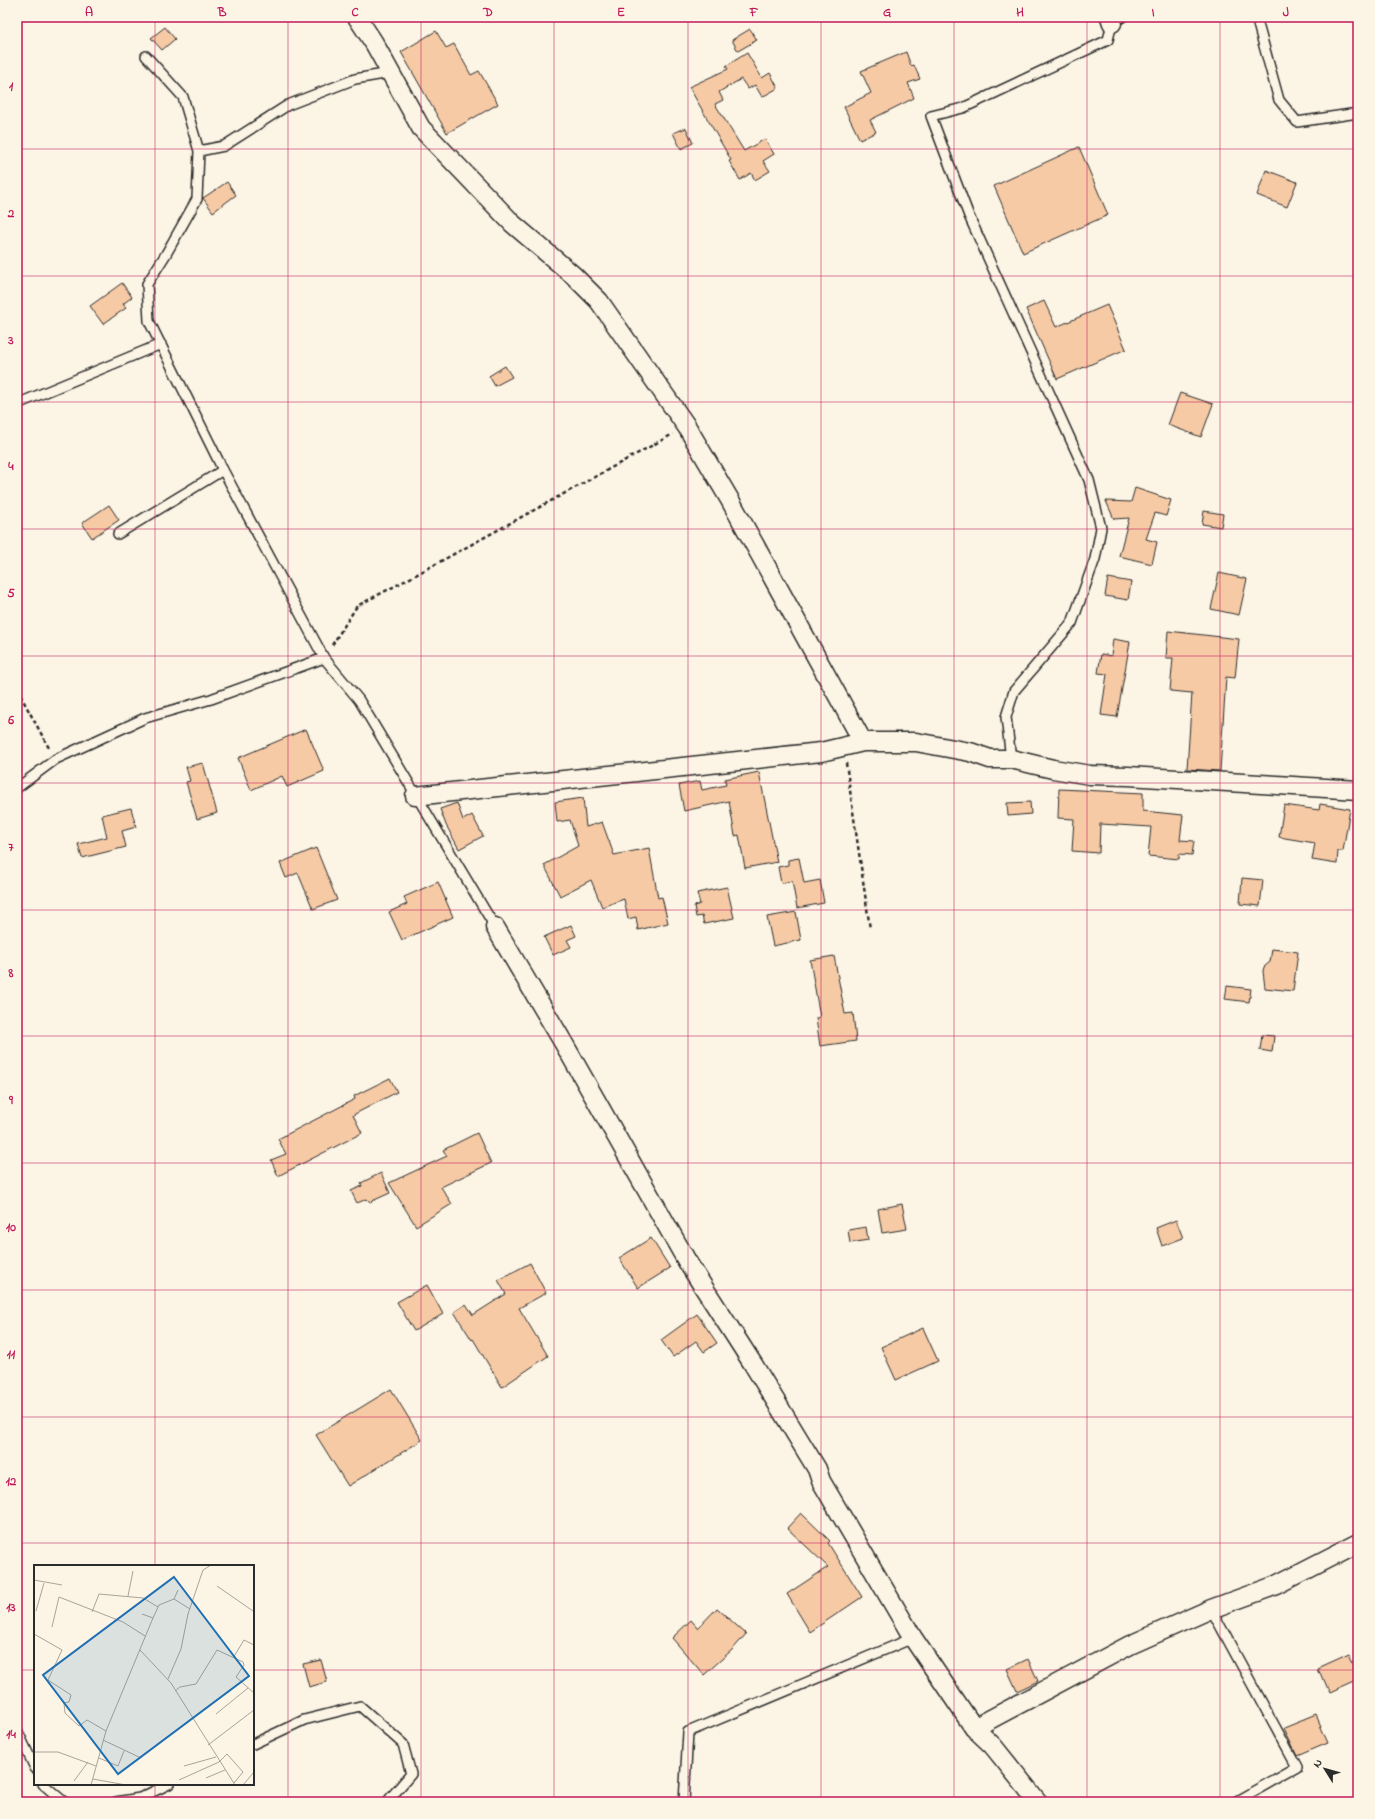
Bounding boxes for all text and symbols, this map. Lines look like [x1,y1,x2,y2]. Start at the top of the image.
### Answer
text: A [85,3,93,22]
text: B [217,3,227,22]
text: C [351,3,359,22]
text: D [482,3,493,22]
text: E [617,3,625,22]
text: F [749,3,759,22]
text: G [883,3,891,22]
text: H [1016,3,1024,22]
text: I [1151,3,1155,22]
text: J [1283,3,1289,22]
text: 1 [9,77,14,96]
text: 2 [7,204,15,223]
text: 3 [7,331,14,350]
text: 4 [7,457,14,476]
text: 5 [7,584,15,603]
text: 6 [7,711,14,730]
text: 7 [8,838,14,857]
text: 8 [8,964,14,983]
text: 9 [8,1091,14,1110]
text: 10 [6,1218,16,1237]
text: 11 [7,1345,16,1364]
text: 12 [6,1472,17,1491]
inset map [34,1565,254,1785]
text: 13 [6,1598,16,1617]
text: 14 [6,1725,16,1744]
north arrow [1305,1749,1345,1789]
text: N [1309,1756,1326,1771]

